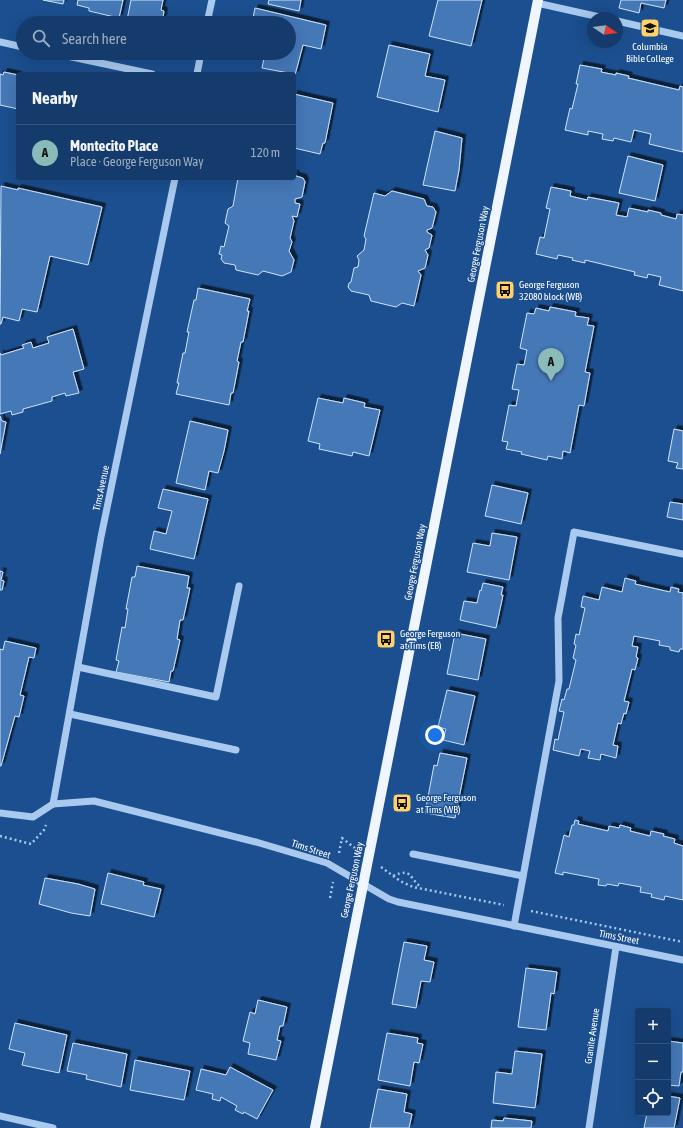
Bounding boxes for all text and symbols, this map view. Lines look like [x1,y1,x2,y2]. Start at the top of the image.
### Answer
north arrow [587,12,623,48]
search box [16,16,296,60]
school or university icon: Columbia Bible College [639,17,661,39]
icon: search [30,27,52,49]
text: Search here [62,30,127,47]
place label: Columbia Bible College [626,41,674,64]
text: Nearby [32,88,78,108]
text: Montecito Place [70,137,158,154]
text: A [42,145,48,160]
text: 120 m [251,145,280,160]
text: Place · George Ferguson Way [70,154,204,169]
street label: George Ferguson Way [465,205,491,283]
bus stop icon: George Ferguson 32080 block (WB) [494,279,516,301]
place label: George Ferguson 32080 block (WB) [519,279,582,302]
pin: A [538,348,564,381]
street label: Tims Avenue [91,464,111,512]
street label: George Ferguson Way [402,523,428,601]
bus stop icon: George Ferguson at Tims (EB) [375,628,397,650]
place label: George Ferguson at Tims (EB) [400,628,461,651]
your location [425,725,445,745]
bus stop icon: George Ferguson at Tims (WB) [391,792,413,814]
place label: George Ferguson at Tims (WB) [416,792,477,815]
street label: Tims Street [290,838,332,861]
street label: George Ferguson Way [339,841,365,919]
street label: Tims Street [598,928,640,946]
street label: Granite Avenue [583,1007,601,1065]
map controls [635,1008,671,1116]
button: + [635,1008,671,1044]
button: − [635,1044,671,1080]
button: locate [635,1080,671,1116]

